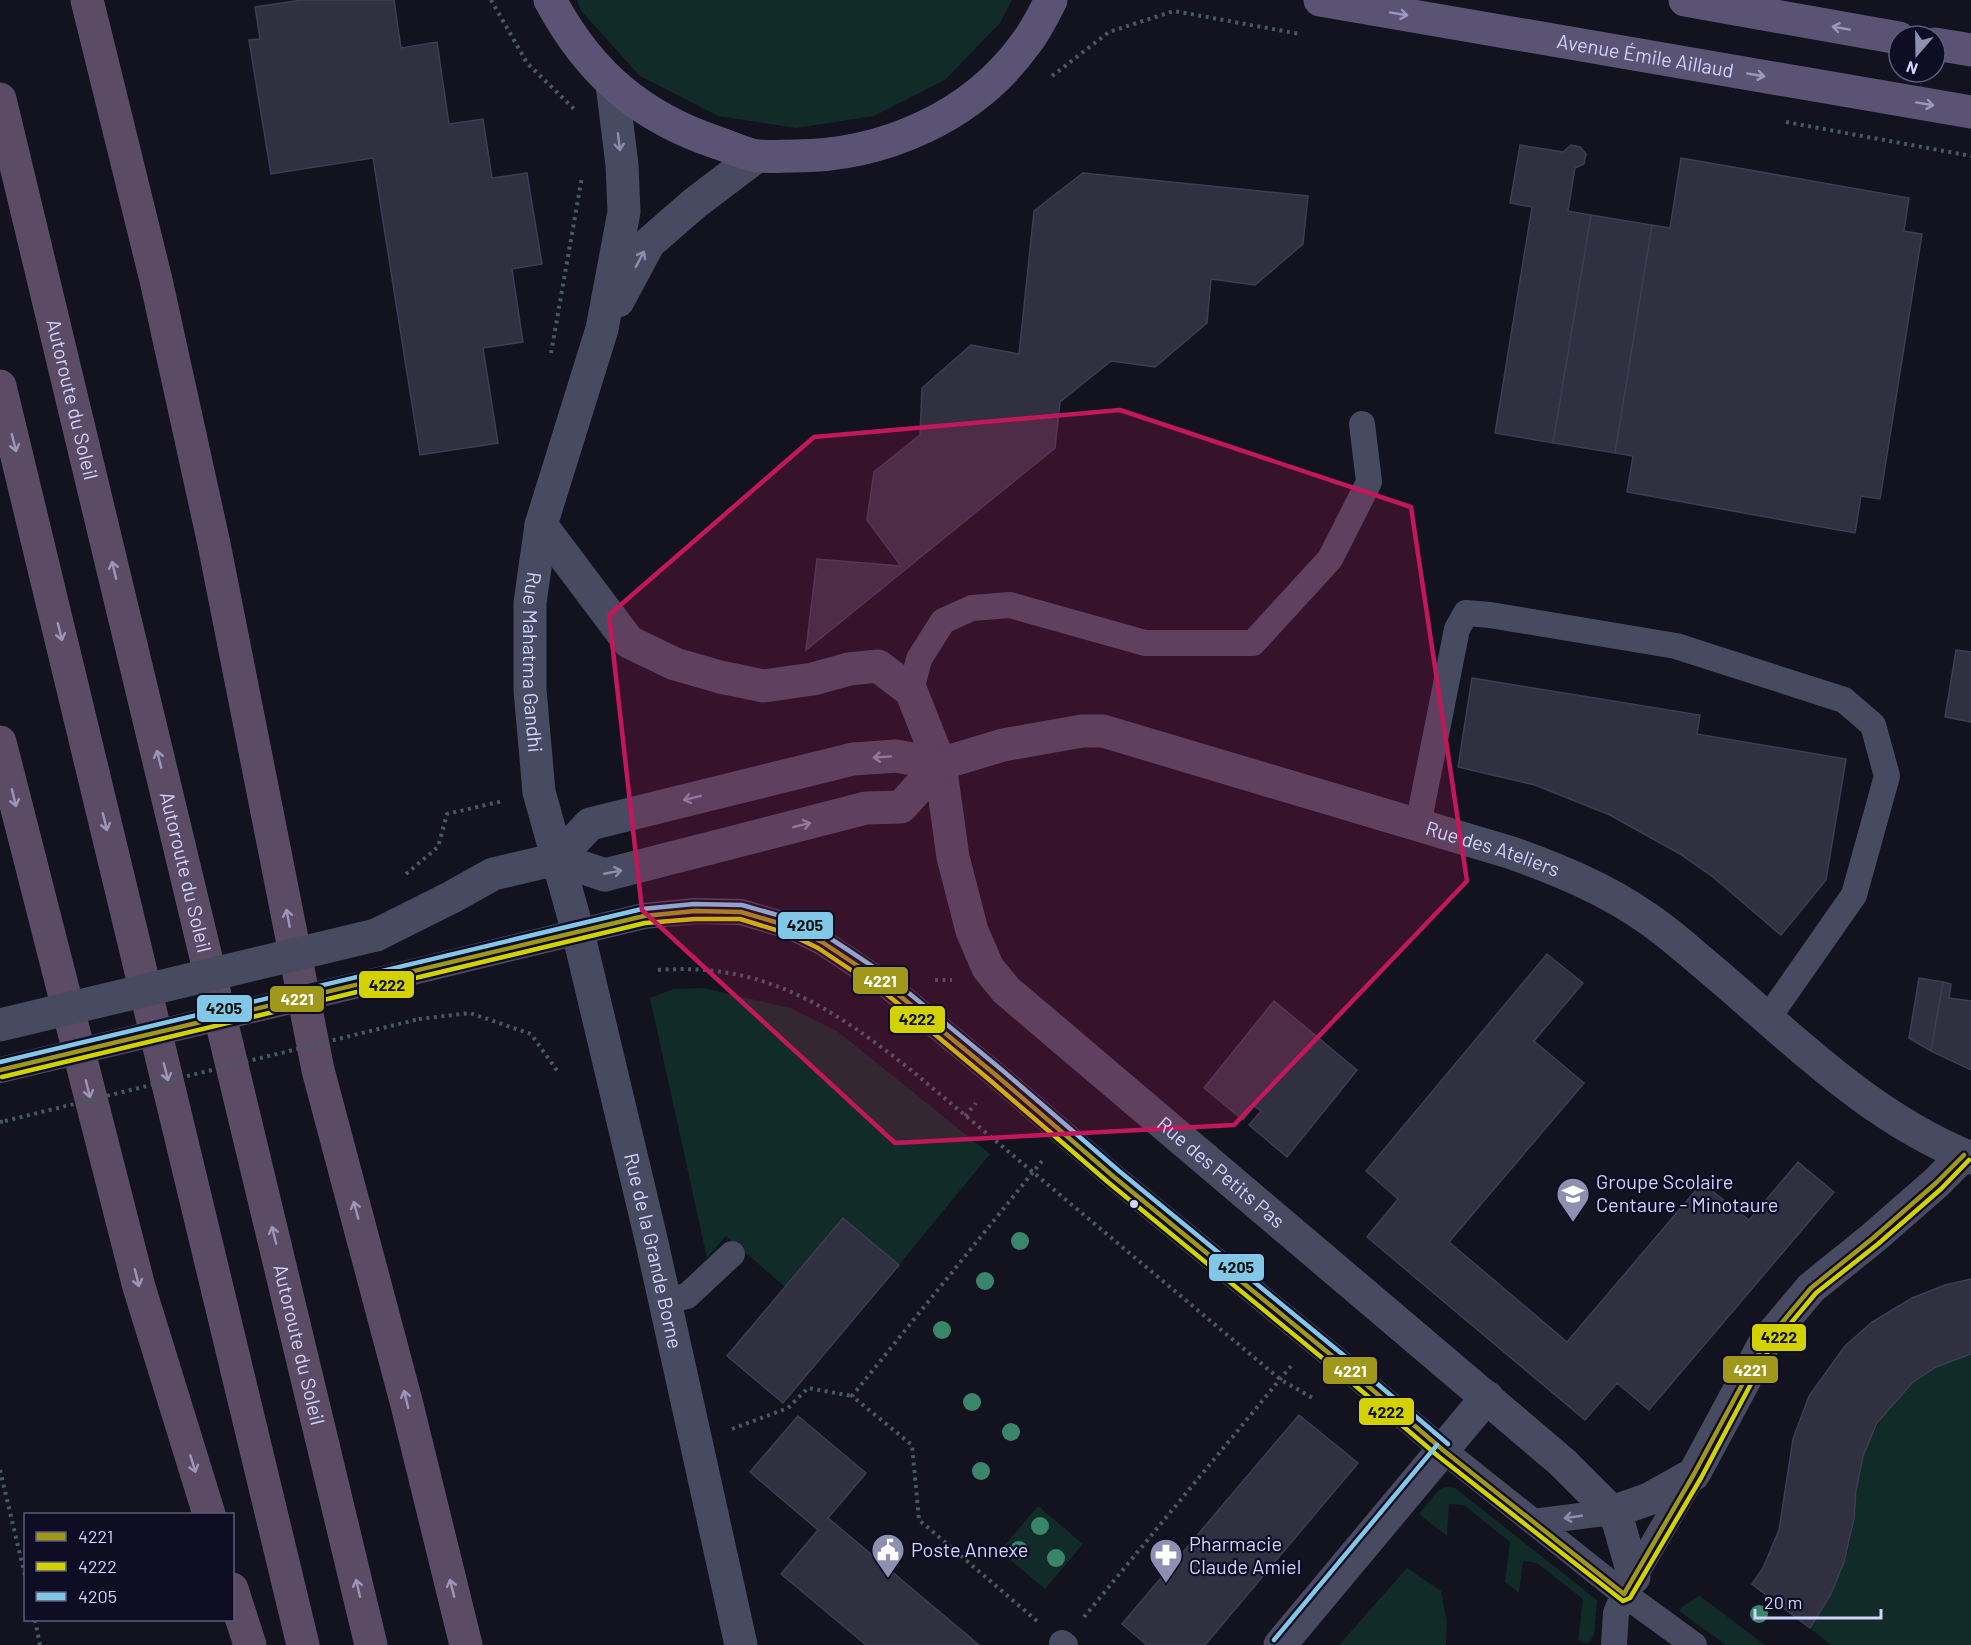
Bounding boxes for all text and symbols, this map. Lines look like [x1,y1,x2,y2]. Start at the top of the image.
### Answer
one-way arrow [1388,8,1408,19]
one-way arrow [1832,22,1852,33]
north arrow [1887,24,1947,84]
street label: Avenue Émile Aillaud [1555,28,1736,82]
text: N [1903,58,1920,79]
one-way arrow [1746,70,1766,81]
one-way arrow [1914,99,1934,110]
one-way arrow [614,132,625,152]
one-way arrow [634,251,646,268]
street label: Autoroute du Soleil [42,316,104,482]
one-way arrow [8,433,20,452]
one-way arrow [107,561,119,580]
street label: Rue Mahatma Gandhi [519,571,548,753]
one-way arrow [54,622,66,641]
one-way arrow [153,750,165,769]
one-way arrow [873,752,893,763]
one-way arrow [9,788,21,807]
street label: Autoroute du Soleil [156,789,217,955]
one-way arrow [683,793,702,805]
one-way arrow [100,812,112,831]
street label: Rue des Ateliers [1423,815,1564,881]
one-way arrow [792,818,811,830]
one-way arrow [603,866,622,877]
one-way arrow [282,909,293,928]
line badge: 4205 [777,911,834,940]
text: 4205 [787,915,824,934]
line badge: 4221 [852,966,909,995]
line badge: 4222 [358,970,415,999]
text: 4221 [863,971,897,990]
text: 4222 [369,975,405,994]
line badge: 4221 [269,985,325,1013]
text: 4221 [280,989,314,1008]
line badge: 4205 [196,994,253,1023]
text: 4205 [206,998,243,1017]
line badge: 4222 [889,1005,946,1034]
text: 4222 [899,1009,935,1028]
one-way arrow [161,1063,173,1082]
one-way arrow [83,1079,95,1098]
street label: Rue des Petits Pas [1153,1111,1290,1232]
street label: Rue de la Grande Borne [620,1150,688,1351]
place label: Groupe Scolaire Centaure - Minotaure [1596,1169,1778,1216]
school or university icon: Groupe Scolaire Centaure - Minotaure [1555,1176,1591,1223]
unlabelled marker [1128,1198,1140,1210]
one-way arrow [349,1201,361,1220]
one-way arrow [267,1226,279,1245]
line badge: 4205 [1208,1253,1265,1282]
text: 4205 [1218,1257,1255,1276]
street label: Autoroute du Soleil [269,1262,331,1427]
one-way arrow [131,1268,143,1287]
line badge: 4222 [1751,1323,1807,1352]
text: 4222 [1761,1327,1797,1346]
line badge: 4221 [1722,1355,1779,1384]
line badge: 4221 [1322,1356,1378,1385]
text: 4221 [1733,1360,1767,1379]
text: 4221 [1333,1361,1367,1380]
one-way arrow [399,1389,411,1408]
line badge: 4222 [1358,1397,1415,1426]
text: 4222 [1368,1402,1404,1421]
one-way arrow [189,1454,200,1473]
one-way arrow [1563,1512,1583,1523]
legend [24,1513,234,1621]
text: 4221 [78,1525,113,1547]
place label: Pharmacie Claude Amiel [1189,1531,1301,1578]
public building icon: Poste Annexe [870,1532,906,1579]
place label: Poste Annexe [911,1537,1028,1561]
pharmacy icon: Pharmacie Claude Amiel [1148,1537,1184,1584]
text: 4222 [78,1555,117,1577]
one-way arrow [352,1579,364,1598]
one-way arrow [445,1579,457,1598]
scale bar [1755,1582,1881,1620]
text: 4205 [78,1585,117,1607]
text: 20 m [1764,1591,1802,1613]

